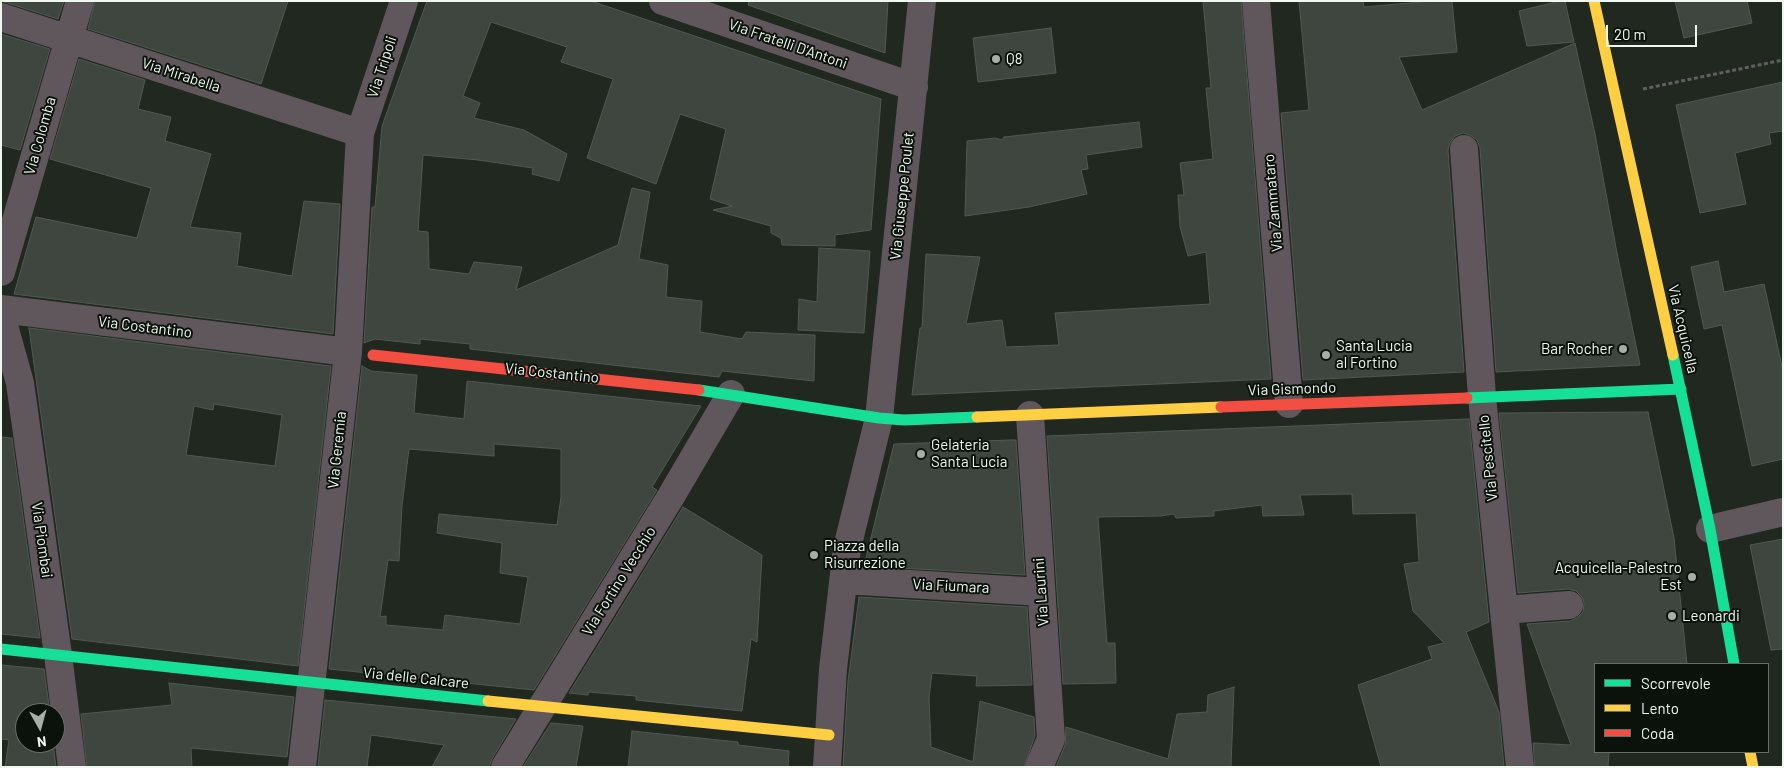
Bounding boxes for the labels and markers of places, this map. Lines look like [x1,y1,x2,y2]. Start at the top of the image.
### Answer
place label: Q8 [1006,50,1022,68]
marker: Q8 [990,53,1002,65]
place label: Santa Lucia al Fortino [1336,337,1412,372]
place label: Bar Rocher [1541,340,1613,358]
marker: Bar Rocher [1617,343,1629,355]
marker: Santa Lucia al Fortino [1320,349,1332,361]
place label: Gelateria Santa Lucia [931,436,1007,471]
marker: Gelateria Santa Lucia [915,448,927,460]
place label: Piazza della Risurrezione [824,537,906,572]
marker: Piazza della Risurrezione [808,549,820,561]
place label: Acquicella-Palestro Est [1555,559,1682,594]
marker: Acquicella-Palestro Est [1686,571,1698,583]
place label: Leonardi [1682,607,1740,625]
marker: Leonardi [1666,610,1678,622]

